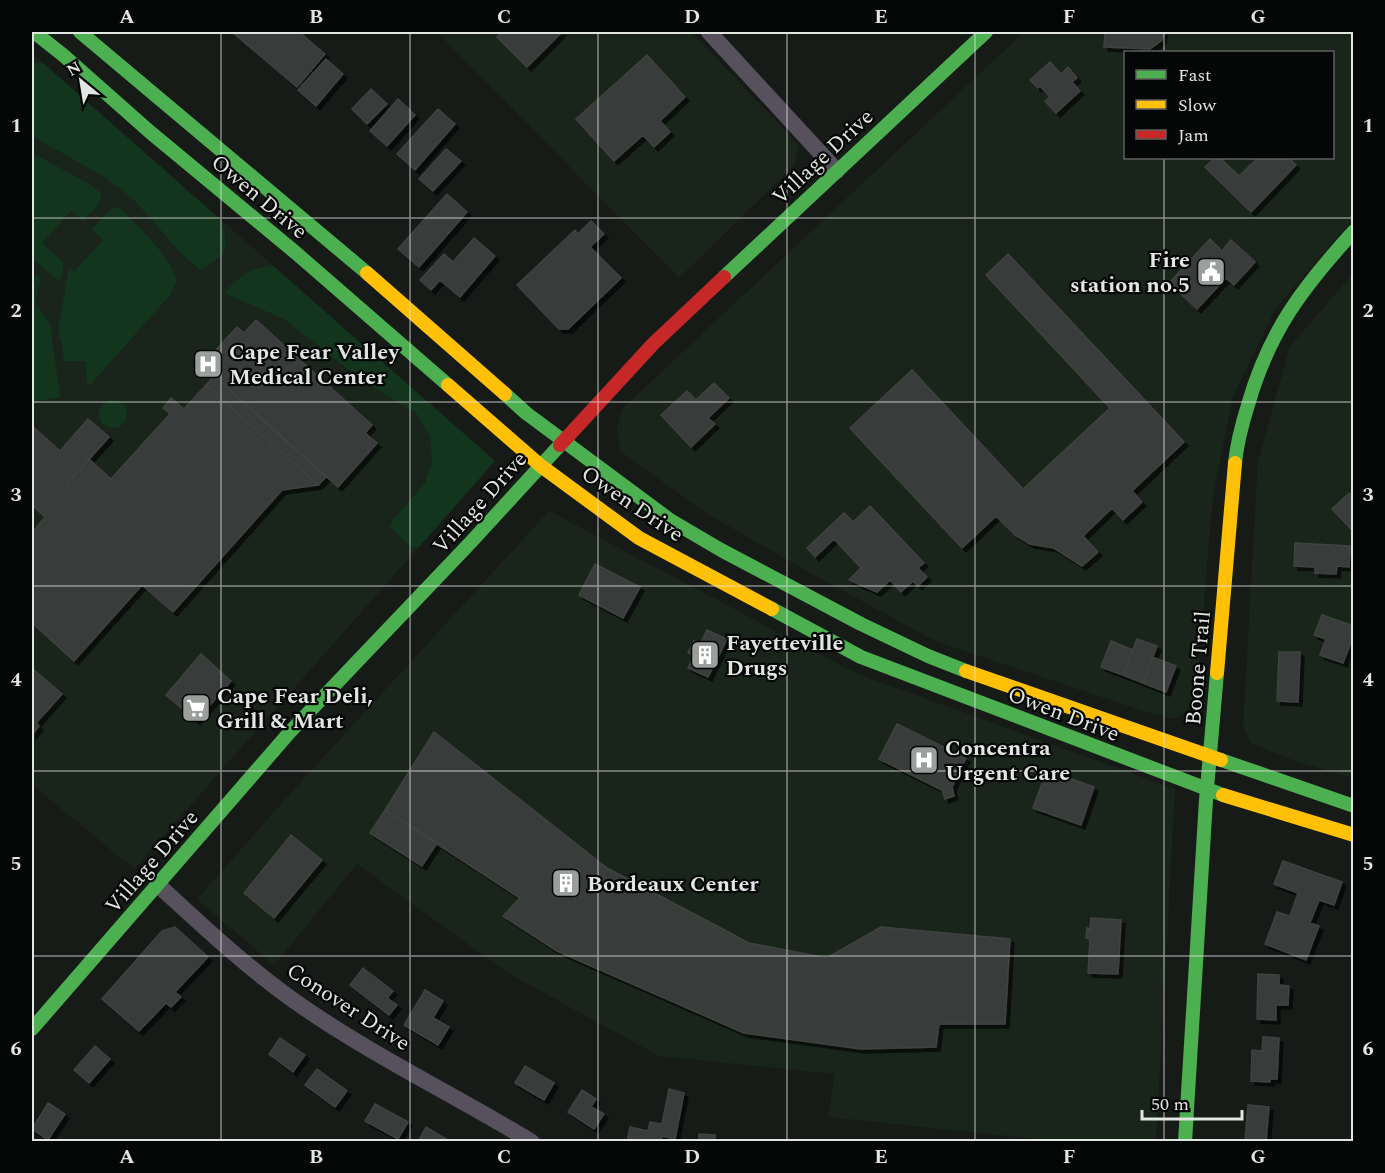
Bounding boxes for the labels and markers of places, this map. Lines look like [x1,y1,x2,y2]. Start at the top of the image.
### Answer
place label: Fire station no.5 [1070,244,1190,302]
public building icon: Fire station no.5 [1195,256,1227,288]
place label: Cape Fear Valley Medical Center [229,336,400,394]
hospital icon: Cape Fear Valley Medical Center [192,348,224,380]
place label: Fayetteville Drugs [726,627,844,685]
building icon: Fayetteville Drugs [689,639,721,671]
place label: Cape Fear Deli, Grill & Mart [217,680,373,738]
supermarket icon: Cape Fear Deli, Grill & Mart [180,692,212,724]
place label: Concentra Urgent Care [945,732,1070,790]
hospital icon: Concentra Urgent Care [908,744,940,776]
building icon: Bordeaux Center [550,867,582,899]
place label: Bordeaux Center [587,868,759,901]

